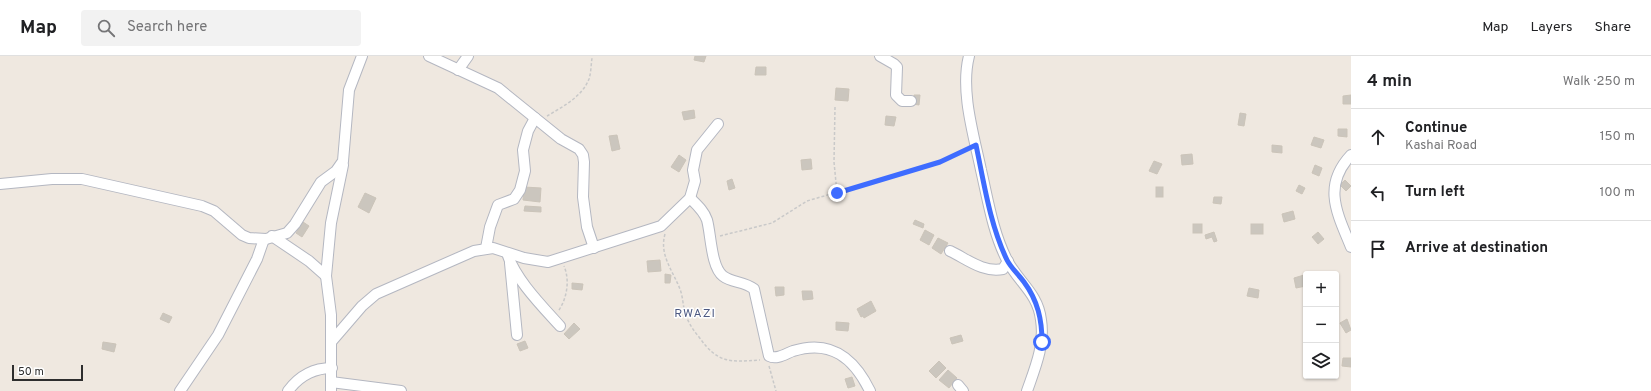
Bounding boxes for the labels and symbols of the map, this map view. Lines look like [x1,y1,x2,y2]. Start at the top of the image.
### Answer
route end [828,184,846,202]
district label: RWAZI [674,306,716,322]
route start [1033,333,1051,351]
scale bar [12,363,83,382]

